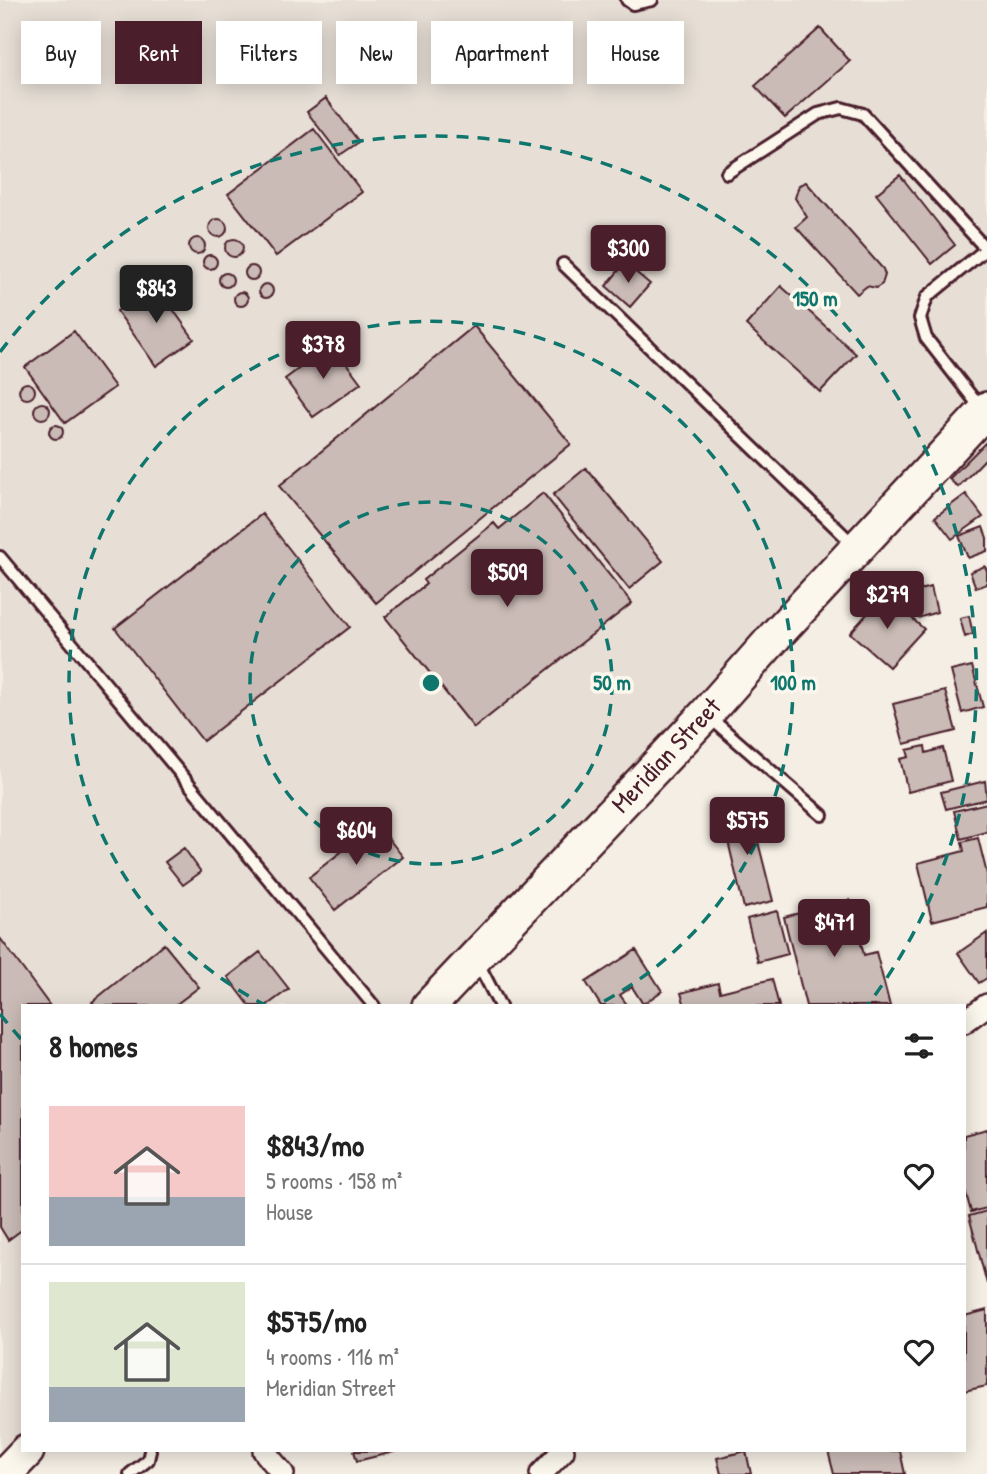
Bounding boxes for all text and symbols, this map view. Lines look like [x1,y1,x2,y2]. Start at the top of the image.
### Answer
chip: Buy [21,21,101,84]
chip: Rent [115,21,202,84]
chip: Filters [216,21,322,84]
chip: New [336,21,417,84]
chip: Apartment [431,21,573,84]
chip: House [587,21,684,84]
pin: $300 [587,226,669,285]
text: $300 [607,232,649,263]
pin: $843 [115,266,197,325]
text: $843 [136,272,176,303]
text: 150 m [792,284,838,313]
pin: $378 [282,322,364,381]
text: $378 [301,328,345,359]
pin: $509 [466,550,548,609]
text: $509 [487,556,527,587]
pin: $279 [846,572,928,631]
text: $279 [866,578,908,609]
text: 50 m [593,668,631,697]
text: 100 m [770,668,816,697]
centre of rings [419,671,443,695]
street label: Meridian Street [603,689,729,820]
pin: $575 [706,798,788,857]
text: $575 [726,804,768,835]
pin: $604 [315,808,397,867]
text: $604 [336,814,376,845]
pin: $471 [793,900,875,959]
text: $471 [814,906,854,937]
text: 8 homes [49,1026,137,1066]
icon: filters [900,1027,938,1065]
text: $843/mo [266,1125,364,1165]
icon: home [105,1134,189,1218]
icon: heart [900,1157,938,1195]
text: 5 rooms · 158 m² [266,1165,402,1196]
text: House [266,1196,313,1227]
text: $575/mo [266,1301,367,1341]
icon: home [105,1310,189,1394]
icon: heart [900,1333,938,1371]
text: 4 rooms · 116 m² [266,1341,399,1372]
text: Meridian Street [266,1372,395,1403]

